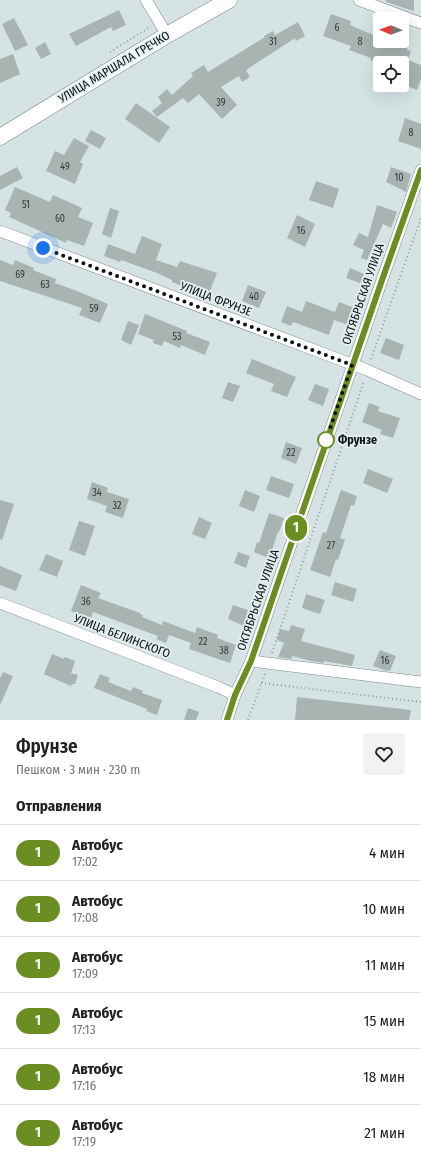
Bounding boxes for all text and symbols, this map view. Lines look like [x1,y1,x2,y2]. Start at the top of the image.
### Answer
north arrow [373,12,409,48]
map controls [373,12,409,92]
house number: 6 [335,22,340,34]
street label: УЛИЦА МАРШАЛА ГРЕЧКО [55,28,172,106]
house number: 31 [269,36,277,48]
house number: 8 [358,36,363,48]
button: locate [373,56,409,92]
house number: 39 [216,97,226,109]
house number: 8 [409,127,414,139]
house number: 49 [60,161,70,173]
house number: 10 [394,172,404,184]
house number: 51 [22,199,30,211]
house number: 60 [55,213,65,225]
house number: 16 [297,225,305,237]
your location [33,238,53,258]
street label: ОКТЯБРЬСКАЯ УЛИЦА [339,241,387,347]
house number: 69 [15,269,25,281]
house number: 63 [40,279,50,291]
street label: УЛИЦА ФРУНЗЕ [177,279,254,319]
house number: 40 [249,291,259,303]
house number: 59 [89,303,99,315]
house number: 53 [172,331,182,343]
marker: Фрунзе [317,431,335,449]
place label: Фрунзе [338,433,377,447]
house number: 22 [287,447,296,459]
house number: 34 [92,487,102,499]
house number: 32 [113,500,122,512]
line badge: 1 [283,515,309,541]
text: 1 [293,519,299,536]
house number: 27 [327,540,335,552]
street label: ОКТЯБРЬСКАЯ УЛИЦА [234,547,282,653]
house number: 36 [81,596,91,608]
street label: УЛИЦА БЕЛИНСКОГО [71,611,172,661]
house number: 22 [199,636,208,648]
house number: 38 [219,645,229,657]
house number: 16 [381,655,389,667]
button: heart [363,733,405,775]
text: Фрунзе [16,735,78,758]
text: Пешком · 3 мин · 230 m [16,762,140,777]
text: Отправления [16,797,102,815]
text: Автобус [72,836,123,854]
text: 1 [35,844,41,861]
text: 4 мин [369,844,405,862]
text: 17:02 [72,854,97,869]
text: Автобус [72,892,123,910]
text: 1 [35,900,41,917]
text: 10 мин [363,900,405,918]
text: 17:08 [72,910,98,925]
text: Автобус [72,948,123,966]
text: 1 [35,956,41,973]
text: 11 мин [365,956,405,974]
text: 17:09 [72,966,98,981]
text: Автобус [72,1004,123,1022]
text: 1 [35,1012,41,1029]
text: 15 мин [364,1012,405,1030]
text: 17:13 [72,1022,96,1037]
text: Автобус [72,1060,123,1078]
text: 1 [35,1068,41,1085]
text: 18 мин [363,1068,405,1086]
text: 17:16 [72,1078,96,1093]
text: Автобус [72,1116,123,1134]
text: 1 [35,1124,41,1141]
text: 21 мин [364,1124,405,1142]
text: 17:19 [72,1134,96,1149]

